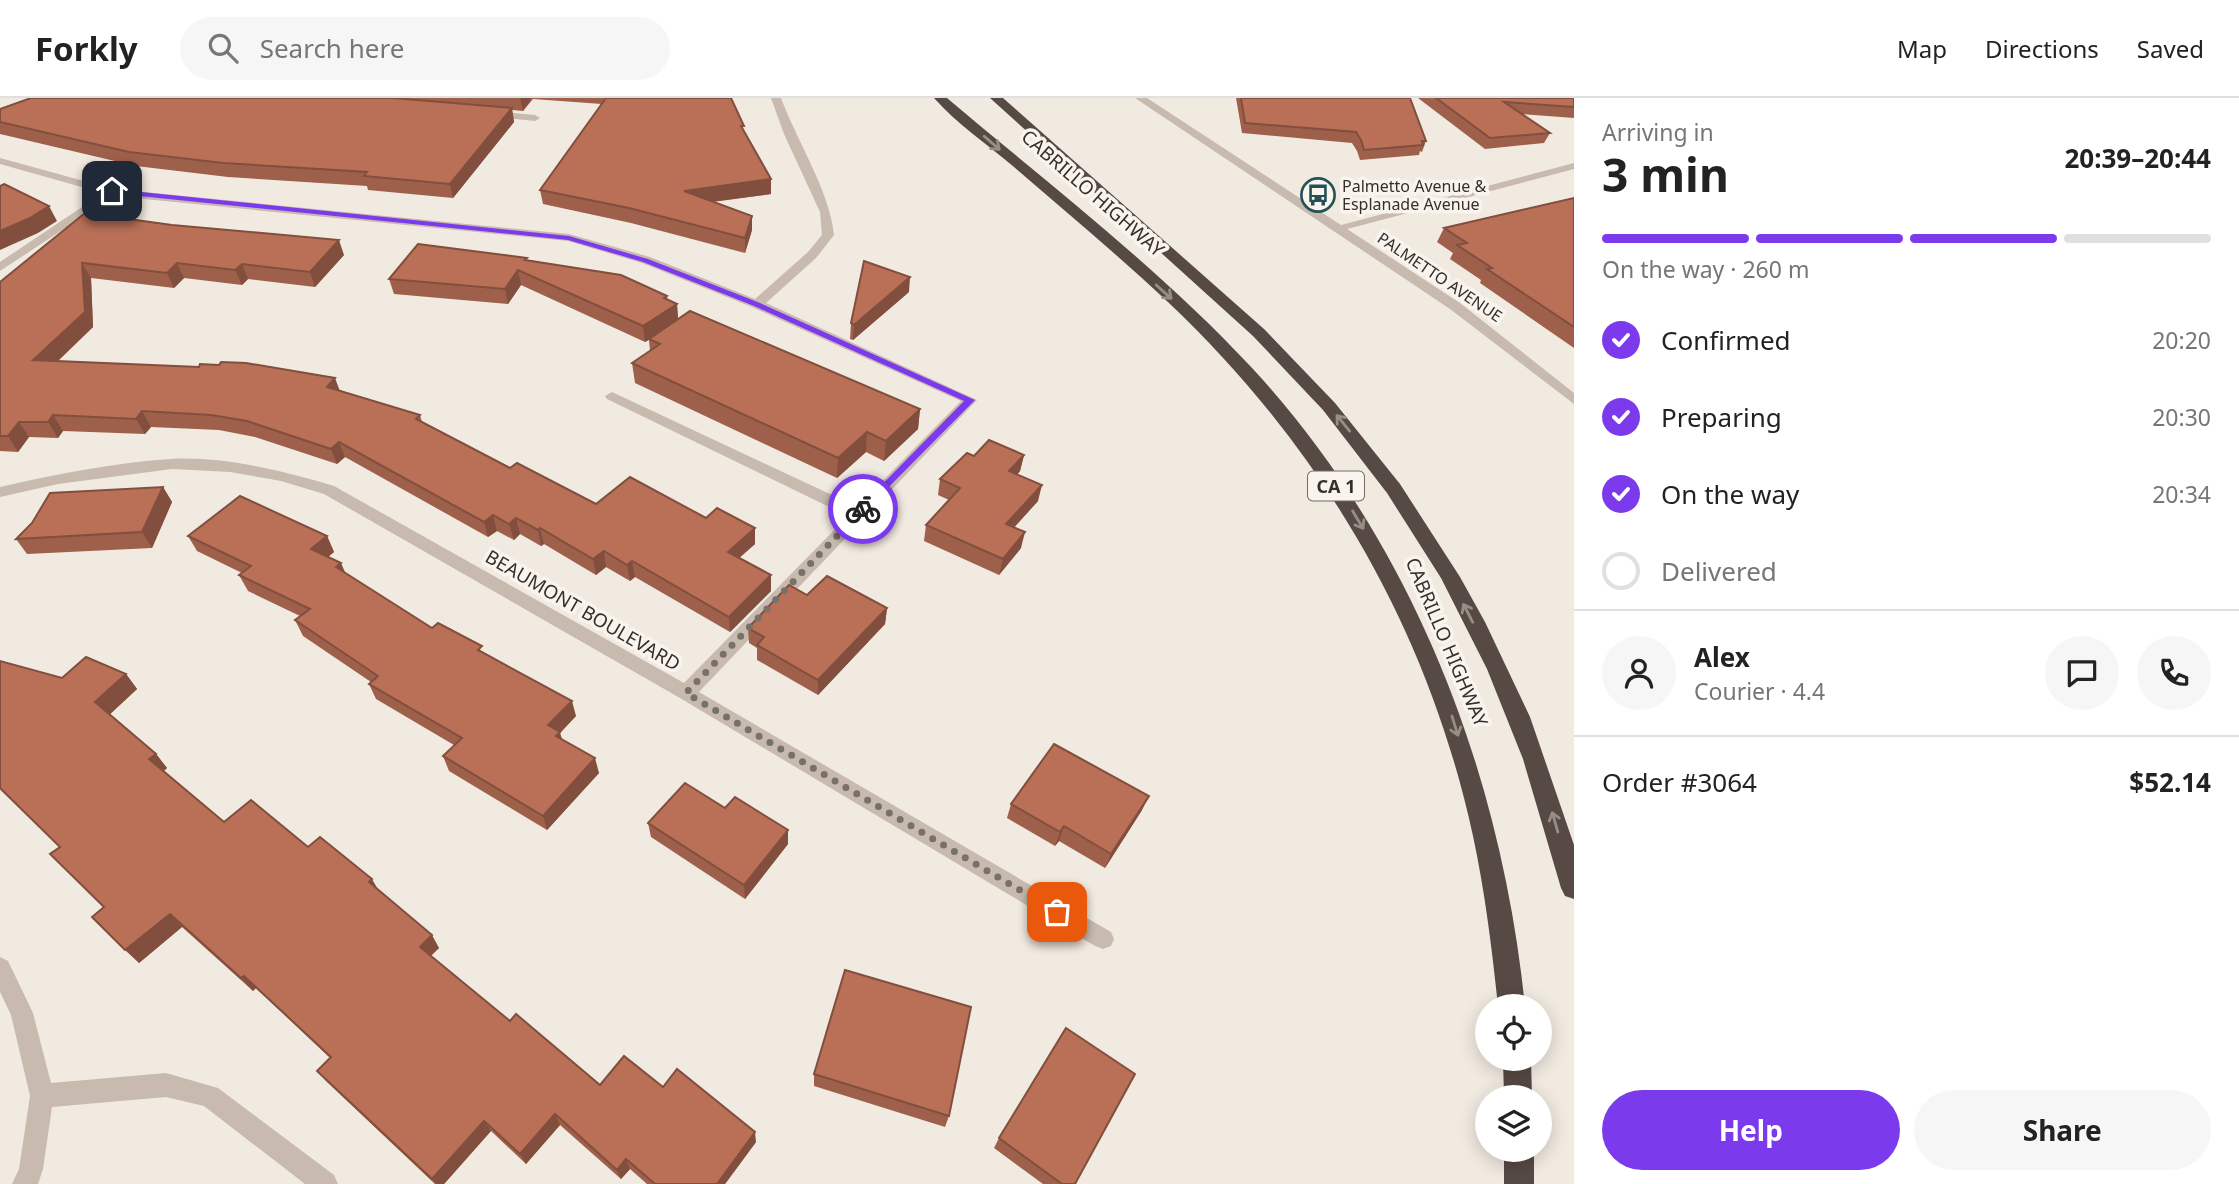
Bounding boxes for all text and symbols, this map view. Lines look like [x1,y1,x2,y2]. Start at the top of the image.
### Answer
search box [180,17,670,80]
text: Forkly [35,26,138,71]
icon: search [204,29,242,67]
text: Search here [260,30,404,66]
text: Map [1897,32,1947,65]
text: Directions [1985,32,2099,65]
text: Saved [2137,32,2204,65]
text: Arriving in [1602,116,1714,148]
street label: CABRILLO HIGHWAY [1016,124,1170,262]
one-way arrow [983,135,1001,151]
text: 20:39–20:44 [2064,140,2211,176]
text: 3 min [1602,143,1729,205]
pin [82,161,142,221]
icon: home [93,172,131,210]
place label: Palmetto Avenue & Esplanade Avenue [1342,175,1486,215]
bus stop icon: Palmetto Avenue & Esplanade Avenue [1299,176,1337,214]
street label: PALMETTO AVENUE [1373,227,1507,327]
text: On the way · 260 m [1602,253,1809,285]
one-way arrow [1155,283,1172,300]
icon: check [1602,321,1640,359]
text: Confirmed [1661,322,1791,358]
text: 20:20 [2152,324,2211,356]
icon: check [1602,398,1640,436]
text: Preparing [1661,399,1782,435]
text: 20:30 [2152,401,2211,433]
one-way arrow [1335,415,1351,433]
road number: CA 1 [1308,472,1364,500]
courier [828,474,898,544]
icon: check [1602,475,1640,513]
text: On the way [1661,476,1799,512]
text: 20:34 [2152,478,2211,510]
icon: bike [844,490,882,528]
one-way arrow [1351,510,1365,530]
street label: BEAUMONT BOULEVARD [481,543,685,677]
text: Delivered [1661,553,1777,589]
street label: CABRILLO HIGHWAY [1400,554,1494,731]
one-way arrow [1461,603,1475,624]
button: person [1602,636,1676,710]
button: chat [2045,636,2119,710]
button: phone [2137,636,2211,710]
text: Alex [1694,639,1750,675]
text: Courier · 4.4 [1694,675,1825,707]
one-way arrow [1449,714,1462,736]
text: Order #3064 [1602,764,1757,800]
text: $52.14 [2129,764,2211,800]
one-way arrow [1548,812,1561,834]
pin [1027,882,1087,942]
icon: bag [1038,893,1076,931]
map controls [1475,994,1552,1162]
button: locate [1475,994,1552,1071]
button: layers [1475,1085,1552,1162]
button: Help [1602,1090,1900,1170]
button: Share [1914,1090,2211,1170]

